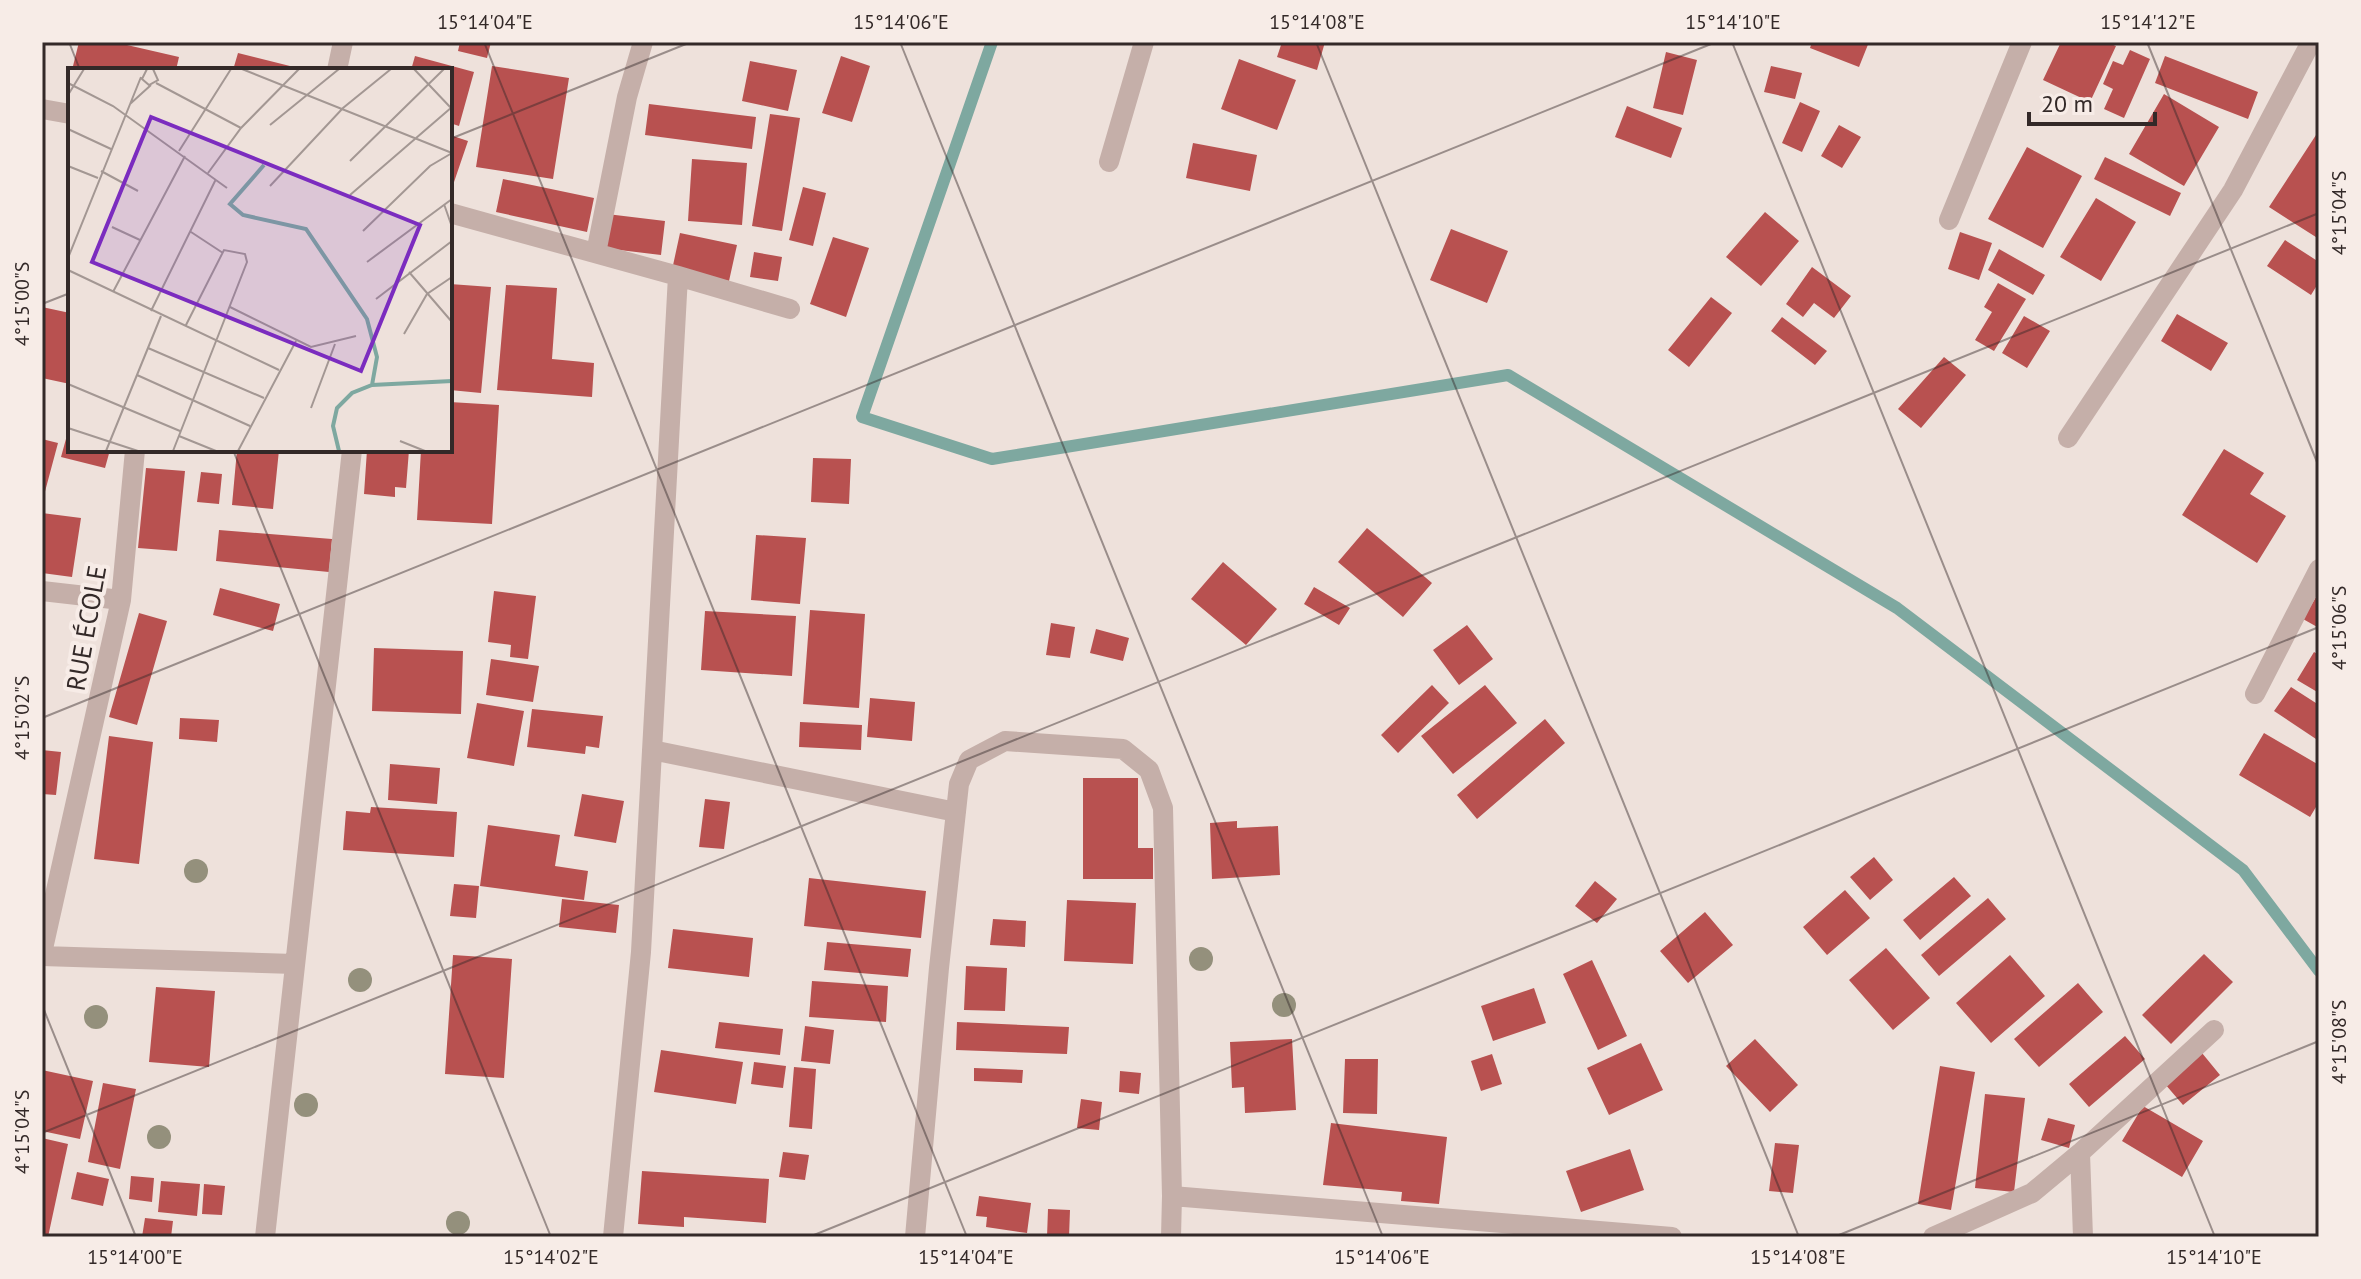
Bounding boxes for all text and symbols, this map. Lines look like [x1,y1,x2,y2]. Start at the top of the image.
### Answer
text: 15°14'04"E [437,9,533,35]
text: 15°14'06"E [853,9,949,35]
text: 15°14'08"E [1269,9,1365,35]
text: 15°14'10"E [1685,9,1781,35]
text: 15°14'12"E [2100,9,2196,35]
inset map [68,68,452,452]
scale bar [2029,76,2155,126]
text: 20 m [2041,88,2093,119]
text: 4°15'04"S [2326,171,2352,255]
text: 4°15'00"S [9,262,35,346]
street label: RUE ÉCOLE [59,563,113,693]
text: 4°15'06"S [2326,586,2352,670]
text: 4°15'02"S [9,676,35,760]
text: 4°15'08"S [2326,1000,2352,1084]
text: 4°15'04"S [9,1090,35,1174]
text: 15°14'00"E [87,1244,183,1270]
text: 15°14'02"E [503,1244,599,1270]
text: 15°14'04"E [918,1244,1014,1270]
text: 15°14'06"E [1334,1244,1430,1270]
text: 15°14'08"E [1750,1244,1846,1270]
text: 15°14'10"E [2166,1244,2262,1270]

